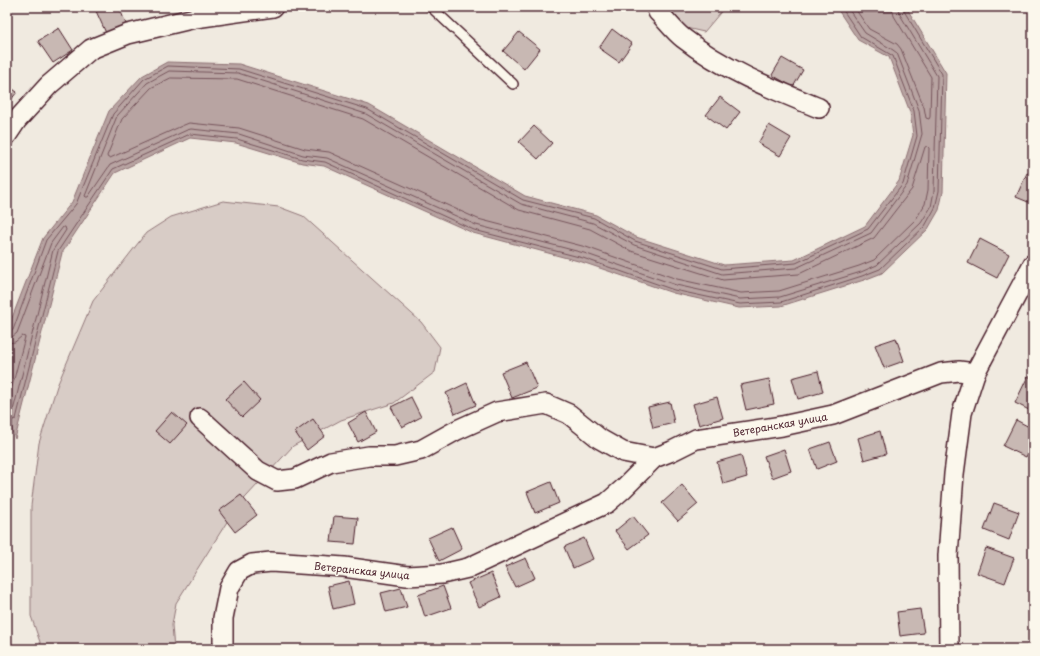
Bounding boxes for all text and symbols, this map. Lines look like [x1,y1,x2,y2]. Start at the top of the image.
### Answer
street label: Ветеранская улица [731,408,829,440]
street label: Ветеранская улица [313,558,411,583]

